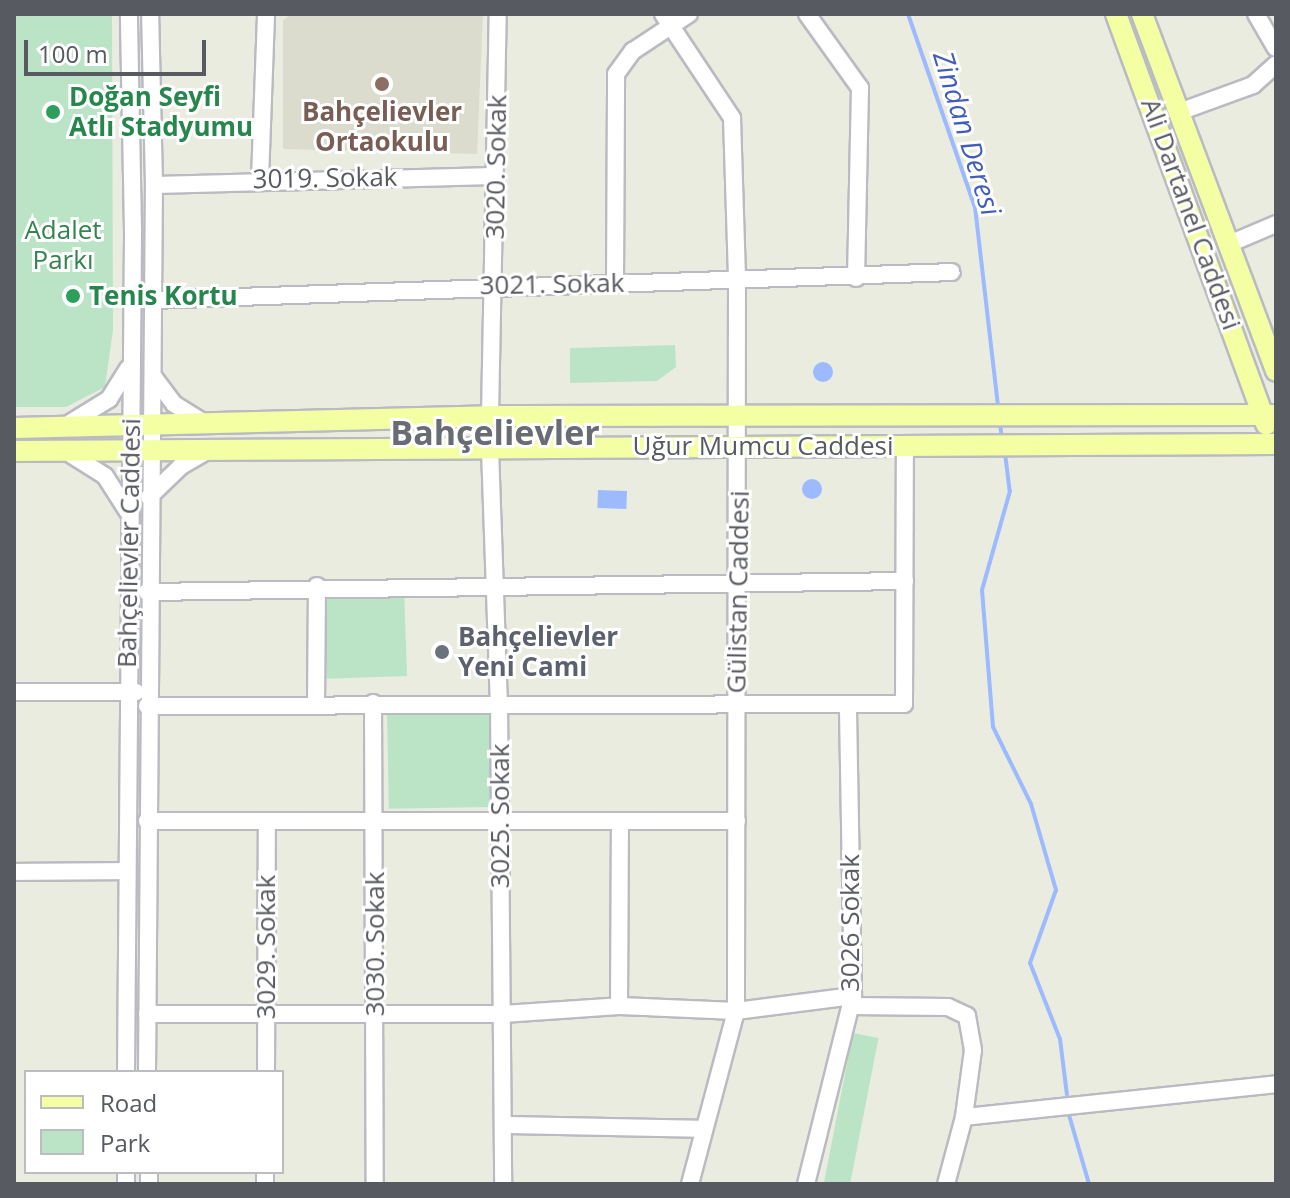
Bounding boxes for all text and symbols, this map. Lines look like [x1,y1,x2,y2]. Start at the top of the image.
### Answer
scale bar [28,24,210,74]
text: 100 m [38,37,108,70]
water label: Zindan Deresi [927,47,1009,219]
marker: Bahçelievler Ortaokulu [373,75,391,93]
place label: Doğan Seyfi Atlı Stadyumu [69,81,253,142]
street label: 3020. Sokak [479,94,513,240]
street label: Ali Dartanel Caddesi [1135,94,1247,334]
place label: Bahçelievler Ortaokulu [302,96,462,158]
marker: Doğan Seyfi Atlı Stadyumu [44,103,62,121]
street label: 3019. Sokak [252,161,398,195]
park label: Adalet Parkı [24,214,102,276]
street label: 3021. Sokak [479,267,625,301]
place label: Tenis Kortu [89,280,238,312]
marker: Tenis Kortu [64,287,82,305]
district label: Bahçelievler [390,413,600,453]
street label: Bahçelievler Caddesi [111,418,147,668]
street label: Uğur Mumcu Caddesi [632,430,894,462]
street label: Gülistan Caddesi [721,490,755,694]
place label: Bahçelievler Yeni Cami [458,621,618,682]
marker: Bahçelievler Yeni Cami [433,643,451,661]
street label: 3025. Sokak [484,744,516,888]
street label: 3026 Sokak [834,854,866,992]
street label: 3030. Sokak [359,872,391,1016]
street label: 3029. Sokak [250,875,282,1019]
legend [24,1070,284,1174]
text: Road [100,1086,157,1119]
text: Park [100,1126,150,1159]

